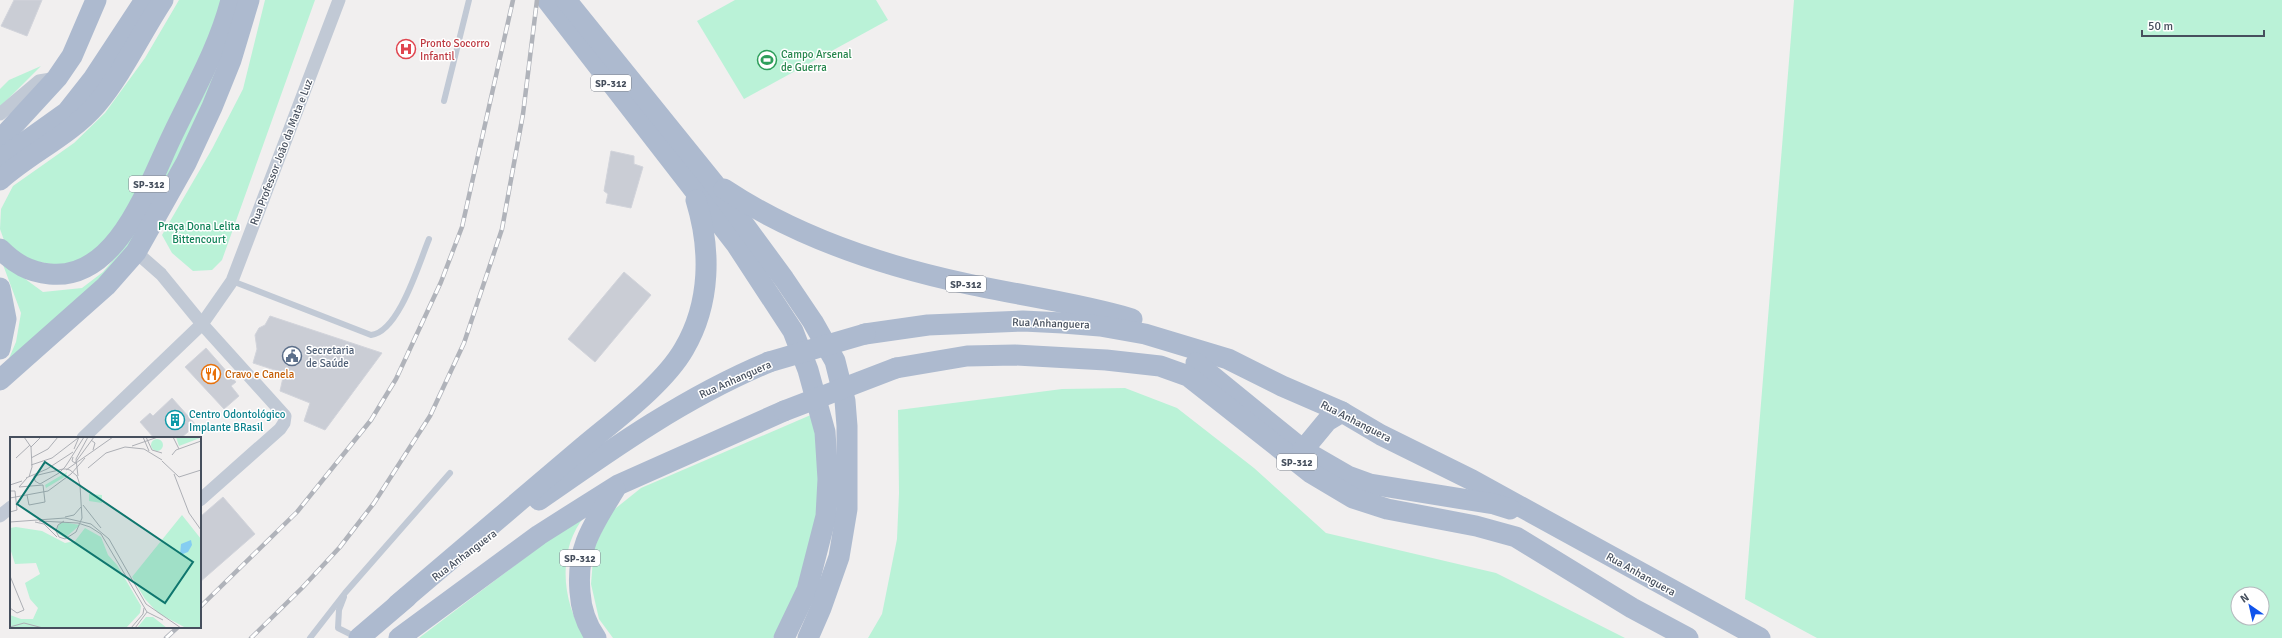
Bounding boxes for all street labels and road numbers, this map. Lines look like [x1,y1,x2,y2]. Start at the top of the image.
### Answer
road number: SP-312 [591,75,631,91]
street label: Rua Professor João da Mata e Luz [248,77,315,227]
road number: SP-312 [129,176,169,192]
road number: SP-312 [946,276,986,292]
street label: Rua Anhanguera [1012,316,1090,331]
street label: Rua Anhanguera [697,358,774,401]
street label: Rua Anhanguera [1318,398,1394,445]
road number: SP-312 [1277,454,1317,470]
street label: Rua Anhanguera [429,527,500,584]
road number: SP-312 [560,550,600,566]
street label: Rua Anhanguera [1604,550,1678,599]

